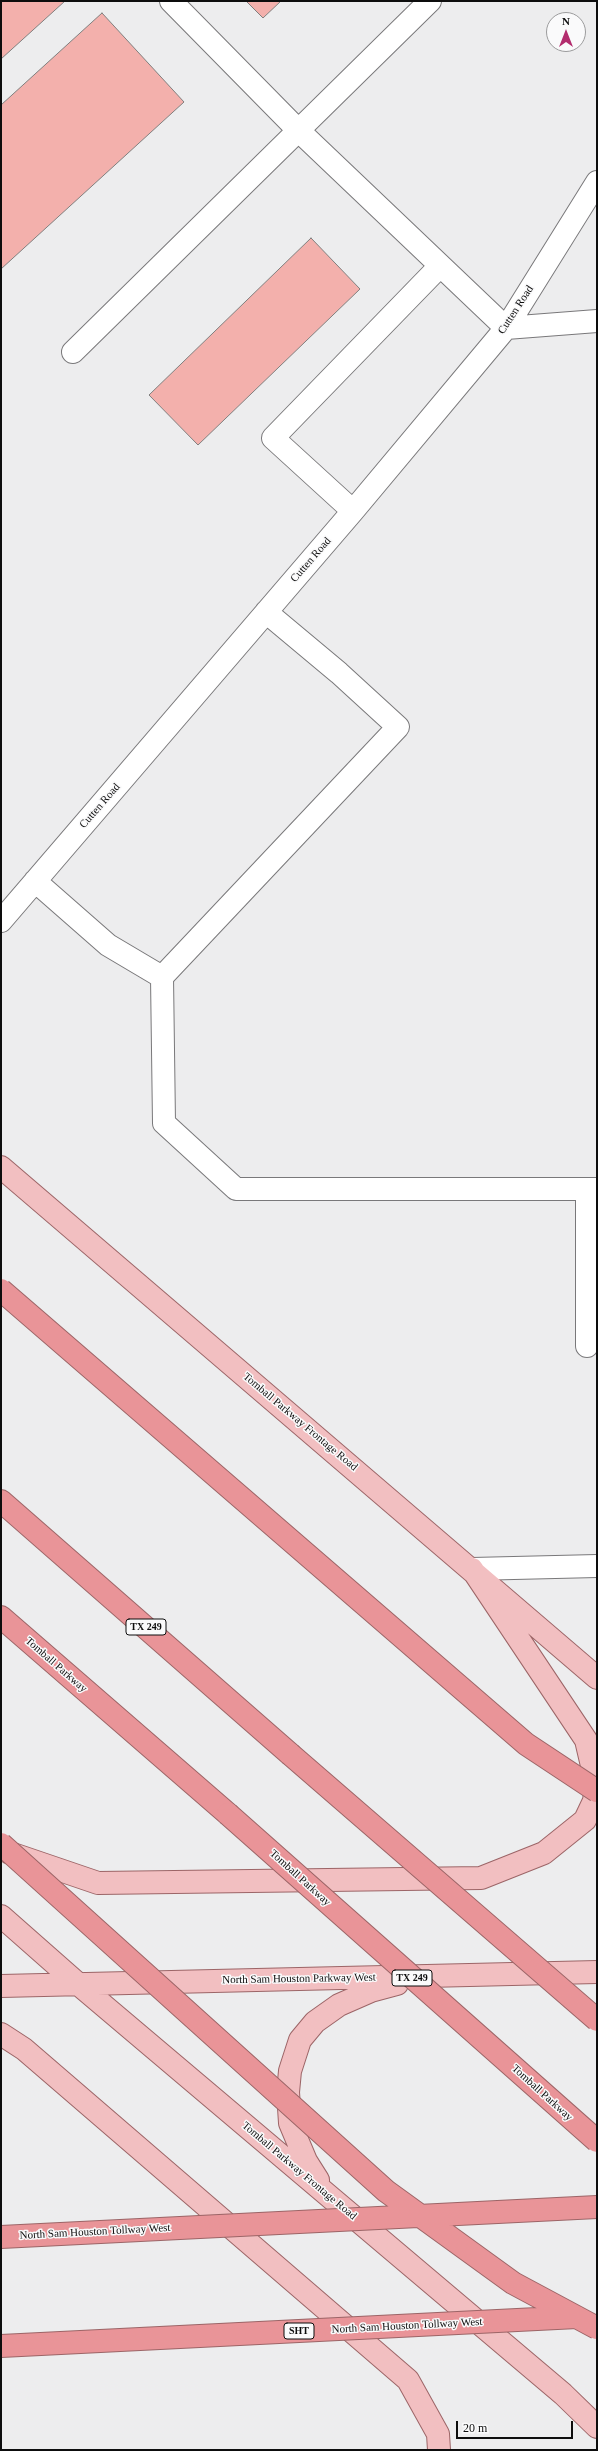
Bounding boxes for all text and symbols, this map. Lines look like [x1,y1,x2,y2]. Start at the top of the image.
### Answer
north arrow [546,12,586,52]
text: N [562,15,570,27]
street label: Cutten Road [495,283,537,337]
street label: Cutten Road [288,535,334,585]
street label: Cutten Road [77,781,123,831]
street label: Tomball Parkway Frontage Road [240,1370,360,1474]
road number: TX 249 [126,1619,166,1635]
street label: Tomball Parkway [22,1635,90,1695]
street label: Tomball Parkway [267,1847,333,1909]
road number: TX 249 [392,1970,432,1986]
street label: North Sam Houston Parkway West [222,1971,376,1987]
street label: Tomball Parkway [509,2062,575,2124]
street label: Tomball Parkway Frontage Road [239,2119,359,2223]
street label: North Sam Houston Tollway West [19,2221,171,2243]
street label: North Sam Houston Tollway West [331,2315,483,2337]
road number: SHT [284,2323,314,2339]
scale bar [458,2413,575,2439]
text: 20 m [463,2421,487,2435]

